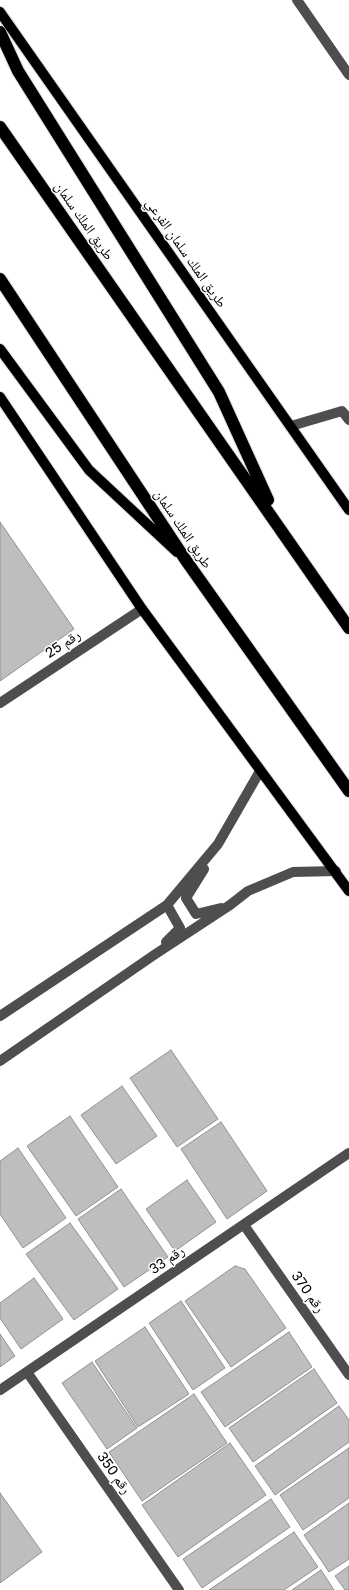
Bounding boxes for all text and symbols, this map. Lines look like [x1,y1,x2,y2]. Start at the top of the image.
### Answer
street label: طريق الملك سلمان [51,179,117,263]
street label: طريق الملك سلمان الفرعي [142,195,230,311]
street label: طريق الملك سلمان [150,486,216,572]
street label: رقم 25 [42,626,84,662]
street label: رقم 33 [146,1242,188,1278]
street label: رقم 370 [288,1268,328,1316]
street label: رقم 350 [94,1449,134,1497]

